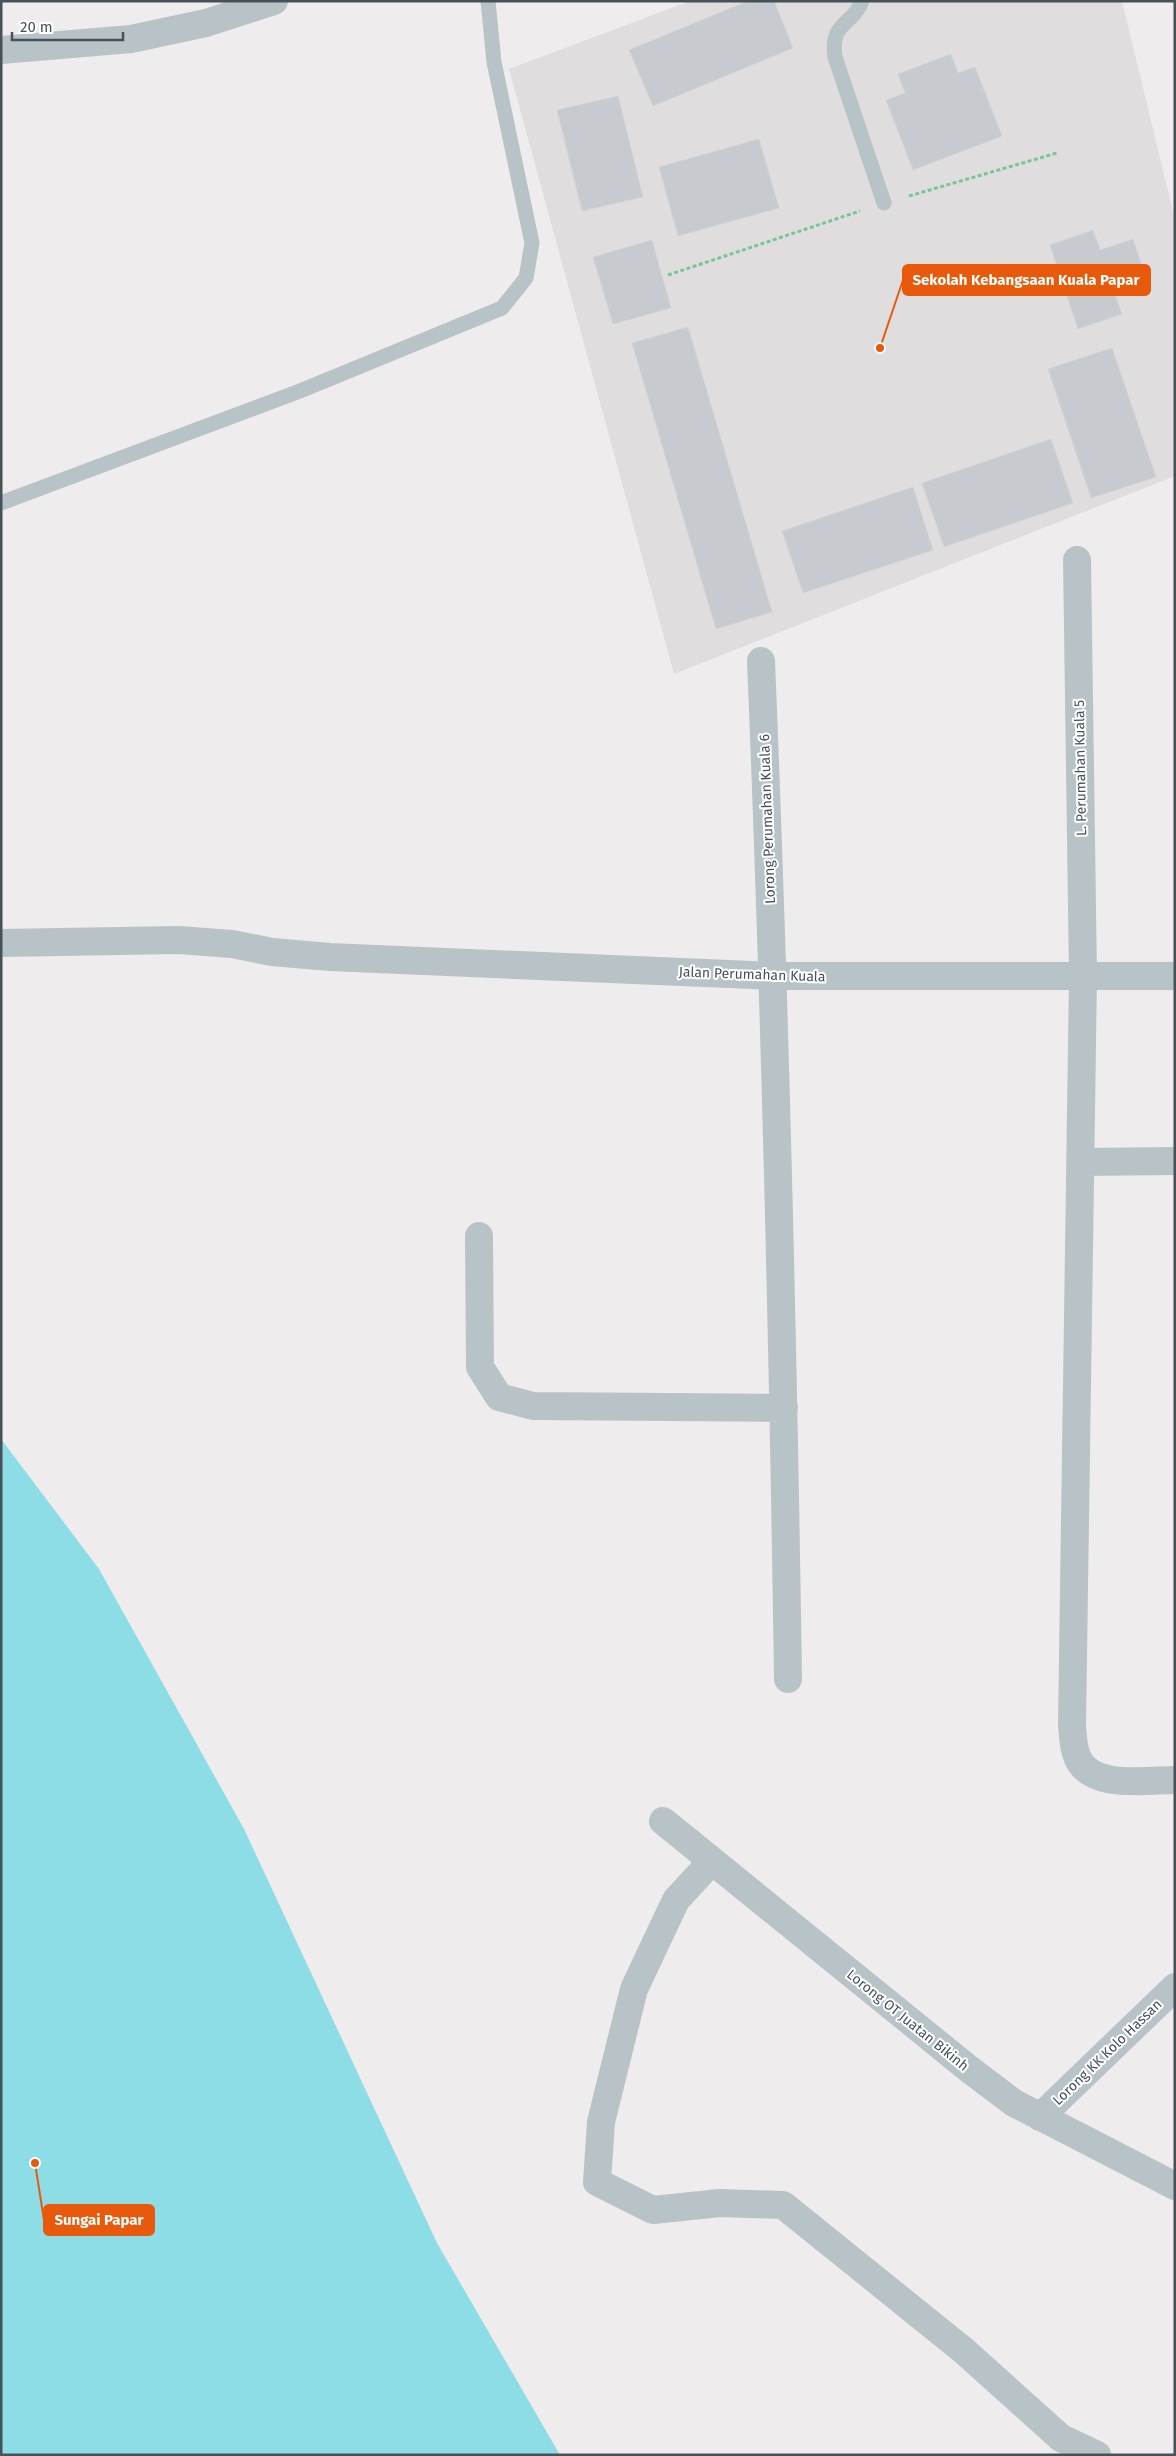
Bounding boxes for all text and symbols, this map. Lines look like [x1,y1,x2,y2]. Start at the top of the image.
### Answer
scale bar [12,10,124,42]
text: 20 m [20,18,53,36]
callout: Sekolah Kebangsaan Kuala Papar [903,265,1150,295]
text: Sekolah Kebangsaan Kuala Papar [912,271,1141,289]
street label: L. Perumahan Kuala 5 [1071,700,1090,836]
street label: Lorong Perumahan Kuala 6 [756,734,779,904]
street label: Jalan Perumahan Kuala [678,963,826,986]
street label: Lorong OT Juatan Bikinh [843,1966,972,2075]
street label: Lorong KK Kolo Hassan [1049,1996,1165,2109]
callout: Sungai Papar [44,2205,154,2235]
text: Sungai Papar [54,2211,145,2229]

